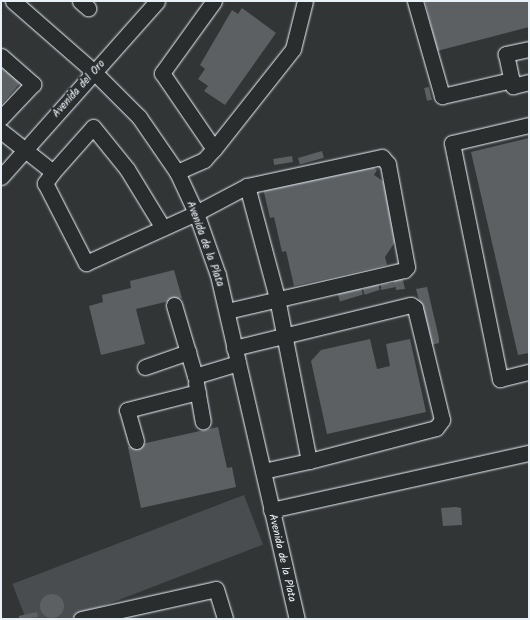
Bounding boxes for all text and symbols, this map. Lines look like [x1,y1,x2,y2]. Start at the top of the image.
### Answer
street label: Avenida del Oro [50,58,108,120]
street label: Avenida de la Plata [183,199,227,289]
street label: Avenida de la Plata [265,513,299,603]

